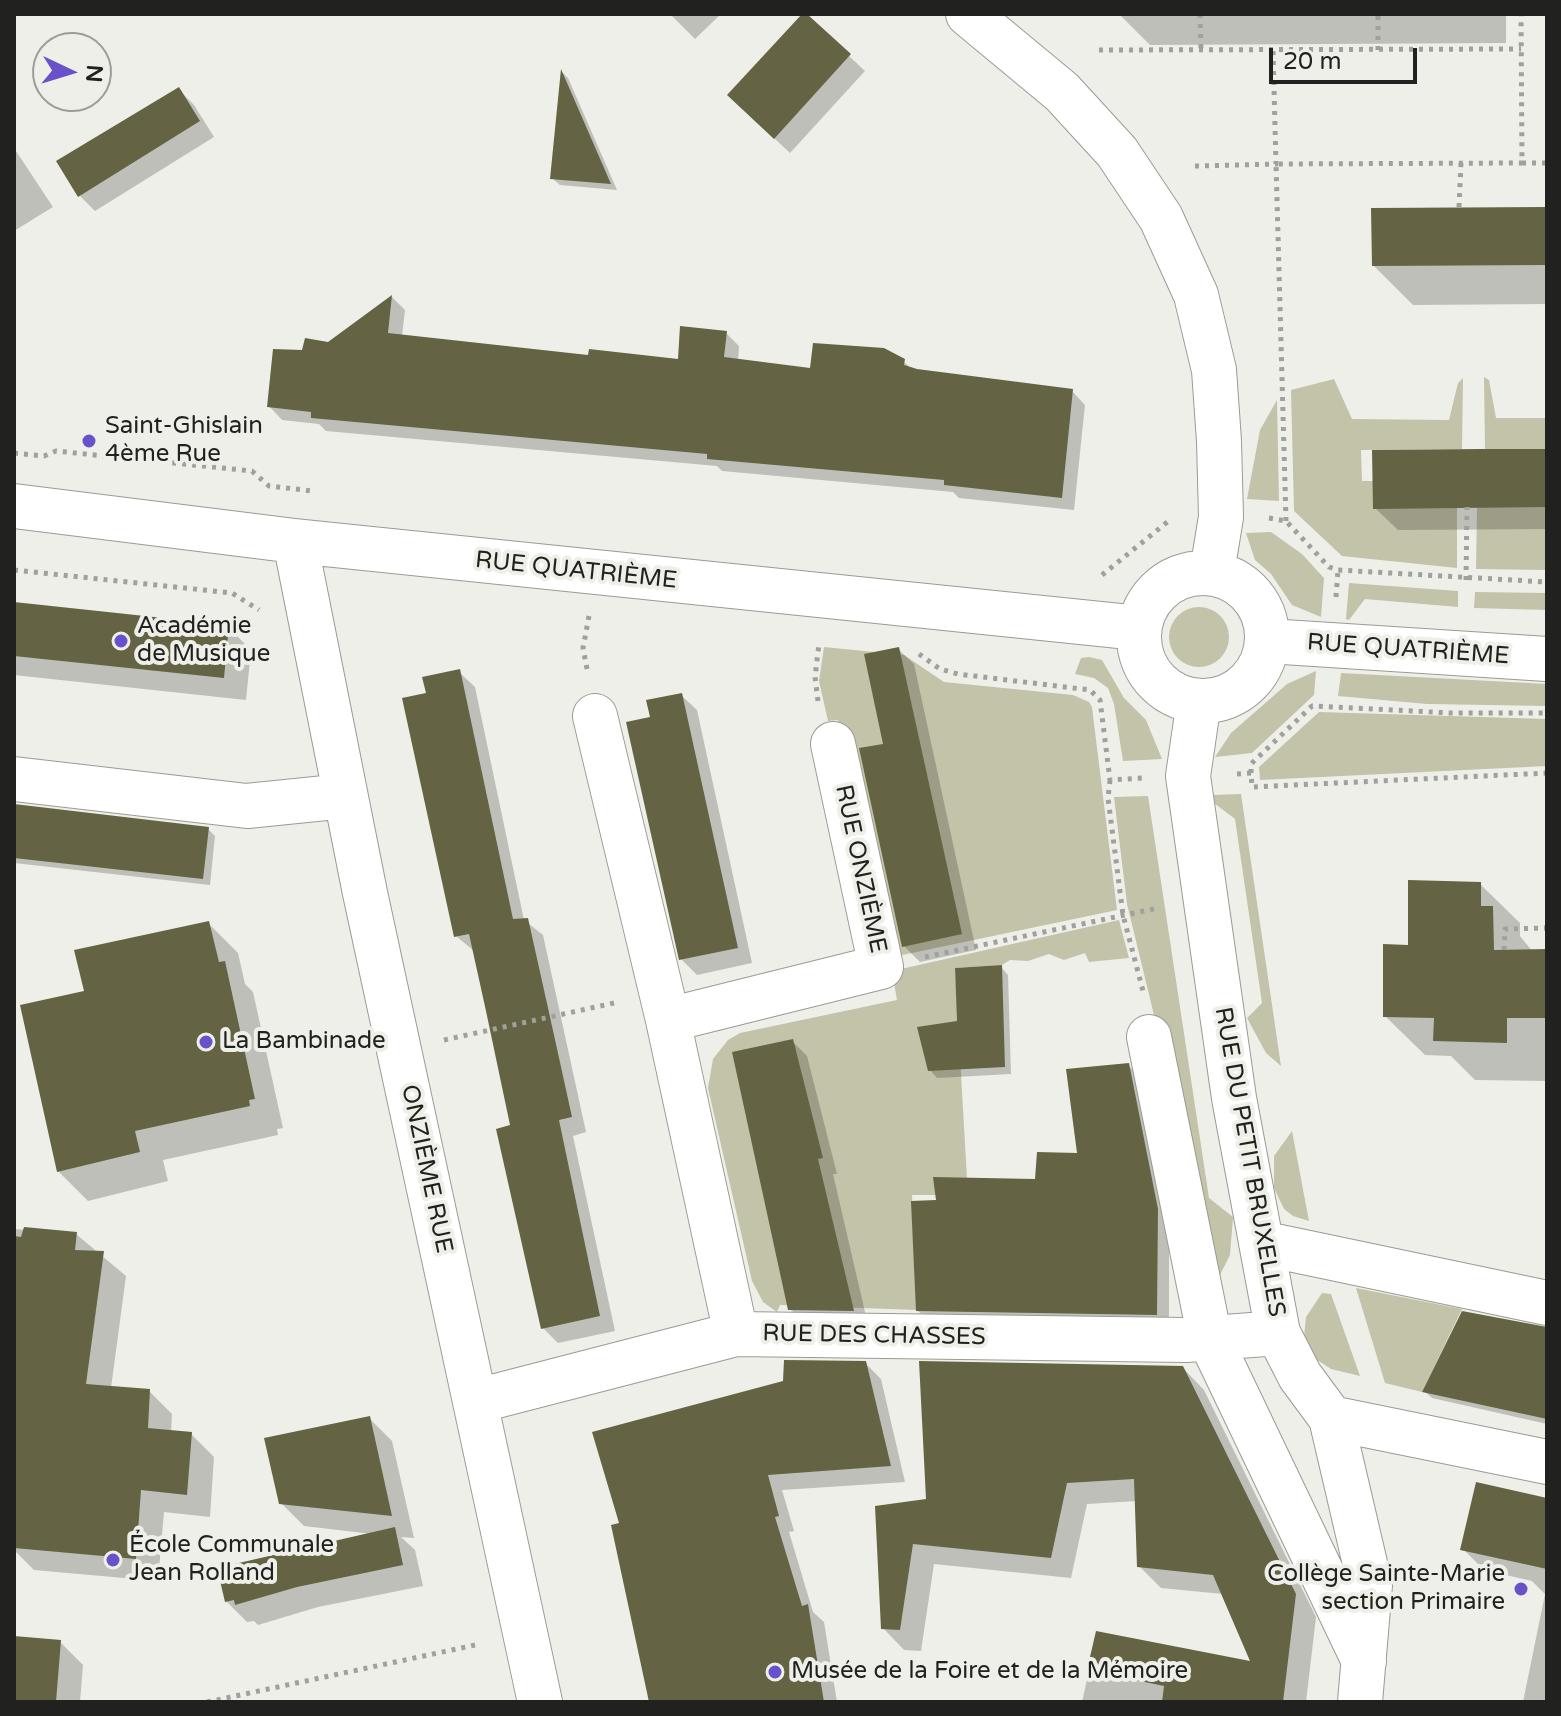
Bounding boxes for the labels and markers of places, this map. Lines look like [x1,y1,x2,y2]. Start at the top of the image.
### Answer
place label: Saint-Ghislain 4ème Rue [105,413,263,469]
marker: Saint-Ghislain 4ème Rue [80,432,98,450]
place label: Académie de Musique [137,613,270,669]
marker: Académie de Musique [112,632,130,650]
place label: La Bambinade [222,1028,386,1056]
marker: La Bambinade [197,1033,215,1051]
place label: École Communale Jean Rolland [129,1532,334,1588]
marker: École Communale Jean Rolland [104,1551,122,1569]
place label: Collège Sainte-Marie section Primaire [1267,1561,1505,1617]
marker: Collège Sainte-Marie section Primaire [1512,1580,1530,1598]
place label: Musée de la Foire et de la Mémoire [791,1658,1188,1686]
marker: Musée de la Foire et de la Mémoire [766,1663,784,1681]

